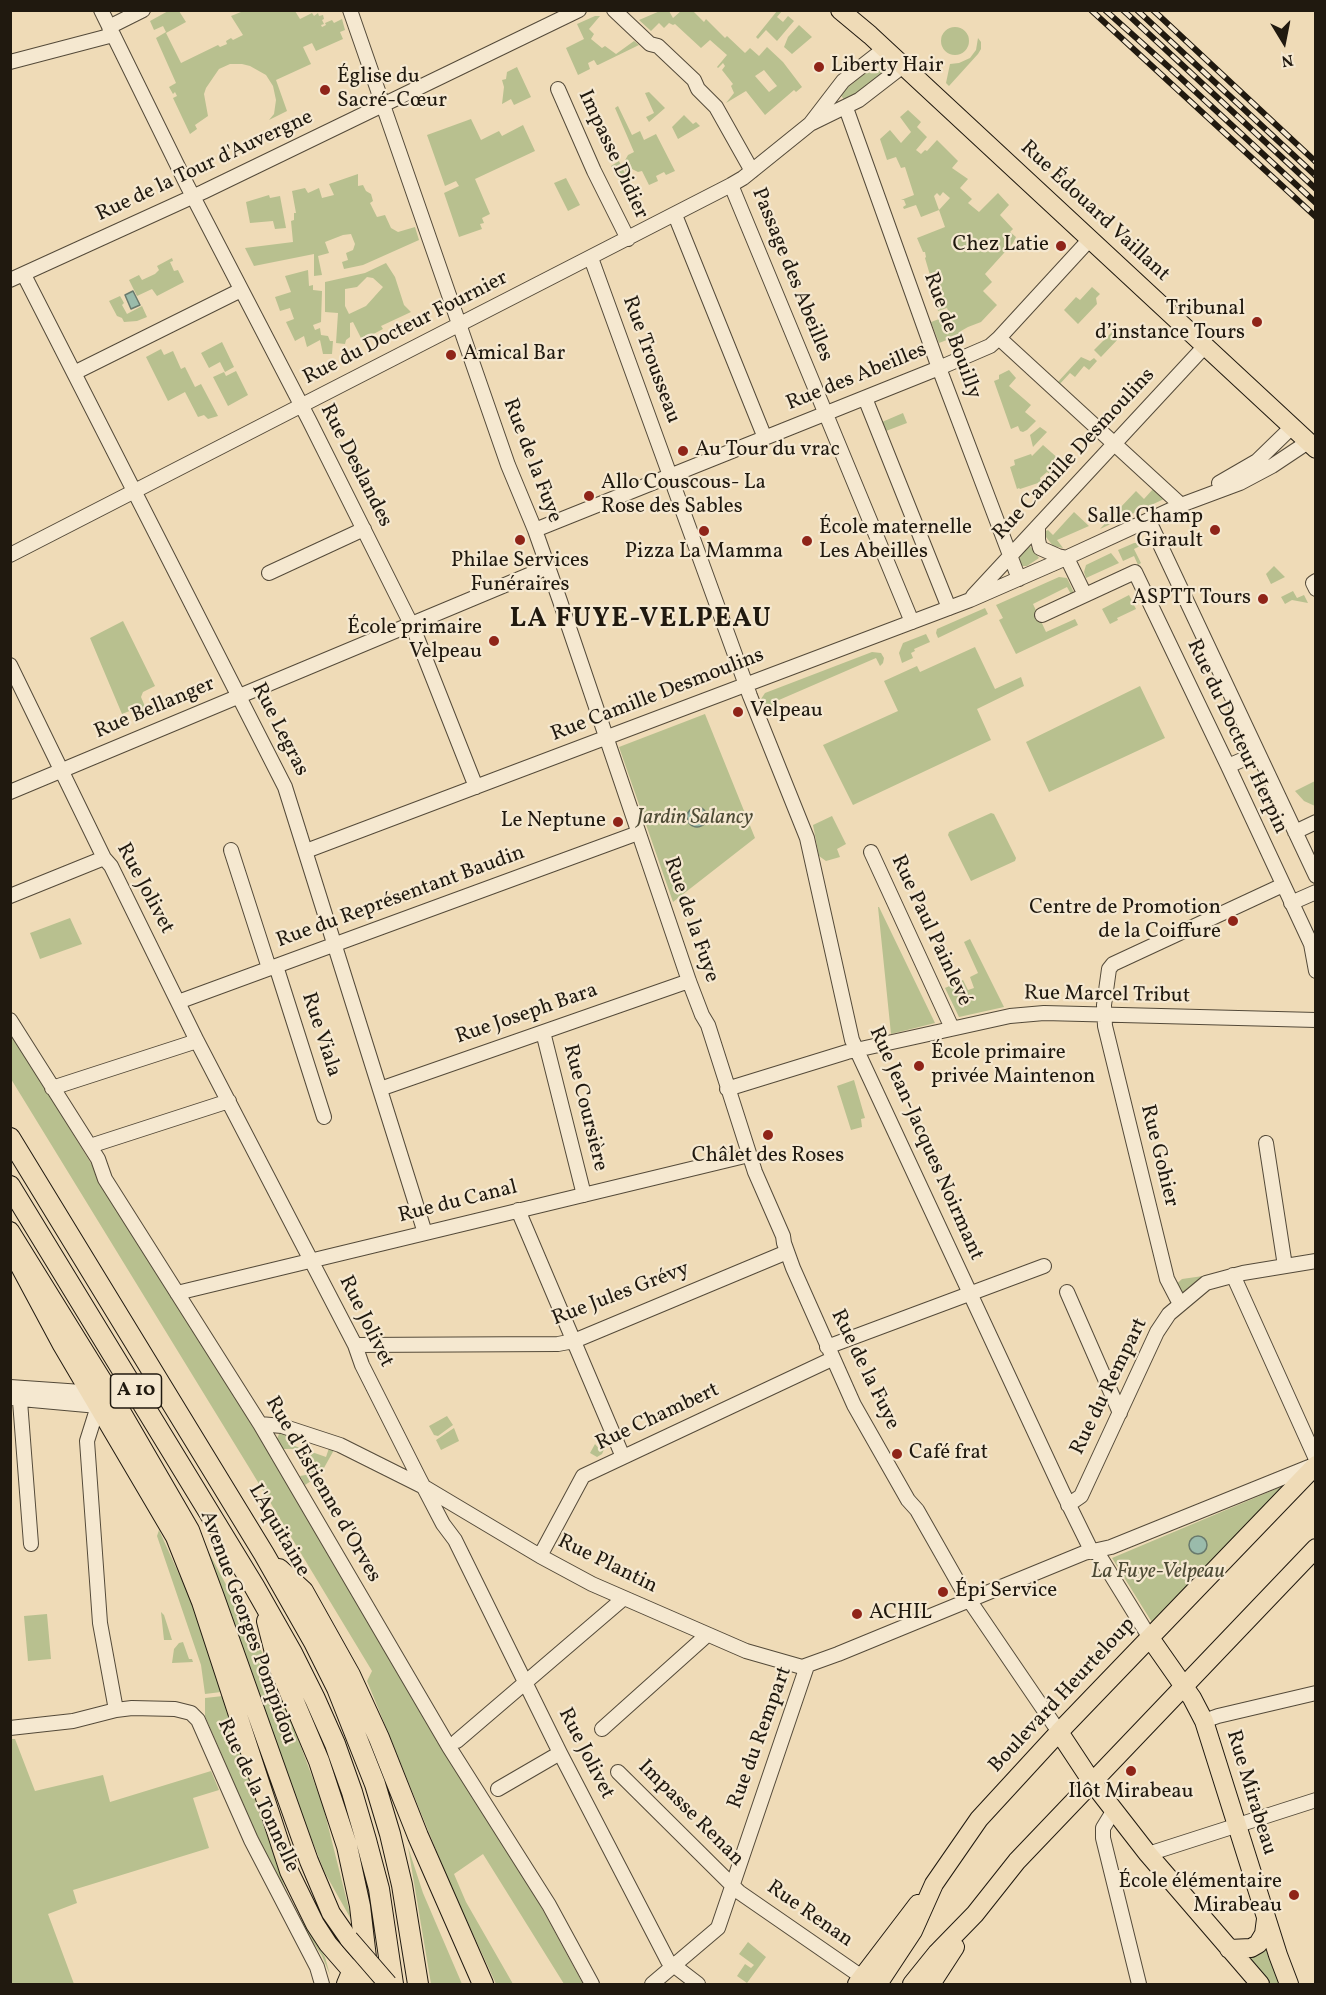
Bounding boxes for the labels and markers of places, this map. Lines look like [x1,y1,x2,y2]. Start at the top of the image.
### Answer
place label: Liberty Hair [831,54,944,80]
marker: Liberty Hair [812,60,826,74]
place label: Église du Sacré-Cœur [337,65,447,115]
marker: Église du Sacré-Cœur [318,83,332,97]
place label: Chez Latie [953,233,1049,259]
marker: Chez Latie [1054,239,1068,253]
place label: Tribunal d’instance Tours [1095,297,1245,347]
marker: Tribunal d’instance Tours [1250,315,1264,329]
place label: Amical Bar [463,342,565,368]
marker: Amical Bar [444,348,458,362]
place label: Au Tour du vrac [695,438,840,464]
marker: Au Tour du vrac [676,444,690,458]
place label: Allo Couscous- La Rose des Sables [601,471,766,521]
marker: Allo Couscous- La Rose des Sables [582,489,596,503]
place label: Salle Champ Girault [1087,505,1203,555]
place label: École maternelle Les Abeilles [819,516,972,566]
marker: Salle Champ Girault [1208,523,1222,537]
marker: Pizza La Mamma [697,524,711,538]
marker: Philae Services Funéraires [513,533,527,547]
marker: École maternelle Les Abeilles [800,534,814,548]
place label: Pizza La Mamma [625,540,783,566]
place label: Philae Services Funéraires [451,549,589,599]
place label: ASPTT Tours [1132,586,1251,612]
marker: ASPTT Tours [1256,592,1270,606]
place label: École primaire Velpeau [347,616,482,666]
marker: École primaire Velpeau [487,634,501,648]
place label: Velpeau [750,699,823,725]
marker: Velpeau [731,705,745,719]
place label: Le Neptune [501,809,606,835]
marker: Le Neptune [611,815,625,829]
place label: Centre de Promotion de la Coiffure [1029,896,1221,946]
marker: Centre de Promotion de la Coiffure [1226,914,1240,928]
place label: École primaire privée Maintenon [931,1041,1095,1091]
marker: École primaire privée Maintenon [912,1059,926,1073]
marker: Châlet des Roses [761,1128,775,1142]
place label: Châlet des Roses [692,1144,844,1170]
place label: Café frat [909,1441,988,1467]
marker: Café frat [890,1447,904,1461]
place label: Épi Service [955,1579,1057,1605]
marker: Épi Service [936,1585,950,1599]
place label: ACHIL [869,1601,932,1627]
marker: ACHIL [850,1607,864,1621]
marker: Ilôt Mirabeau [1124,1764,1138,1778]
place label: Ilôt Mirabeau [1068,1780,1194,1806]
place label: École élémentaire Mirabeau [1118,1870,1282,1920]
marker: École élémentaire Mirabeau [1287,1888,1301,1902]

